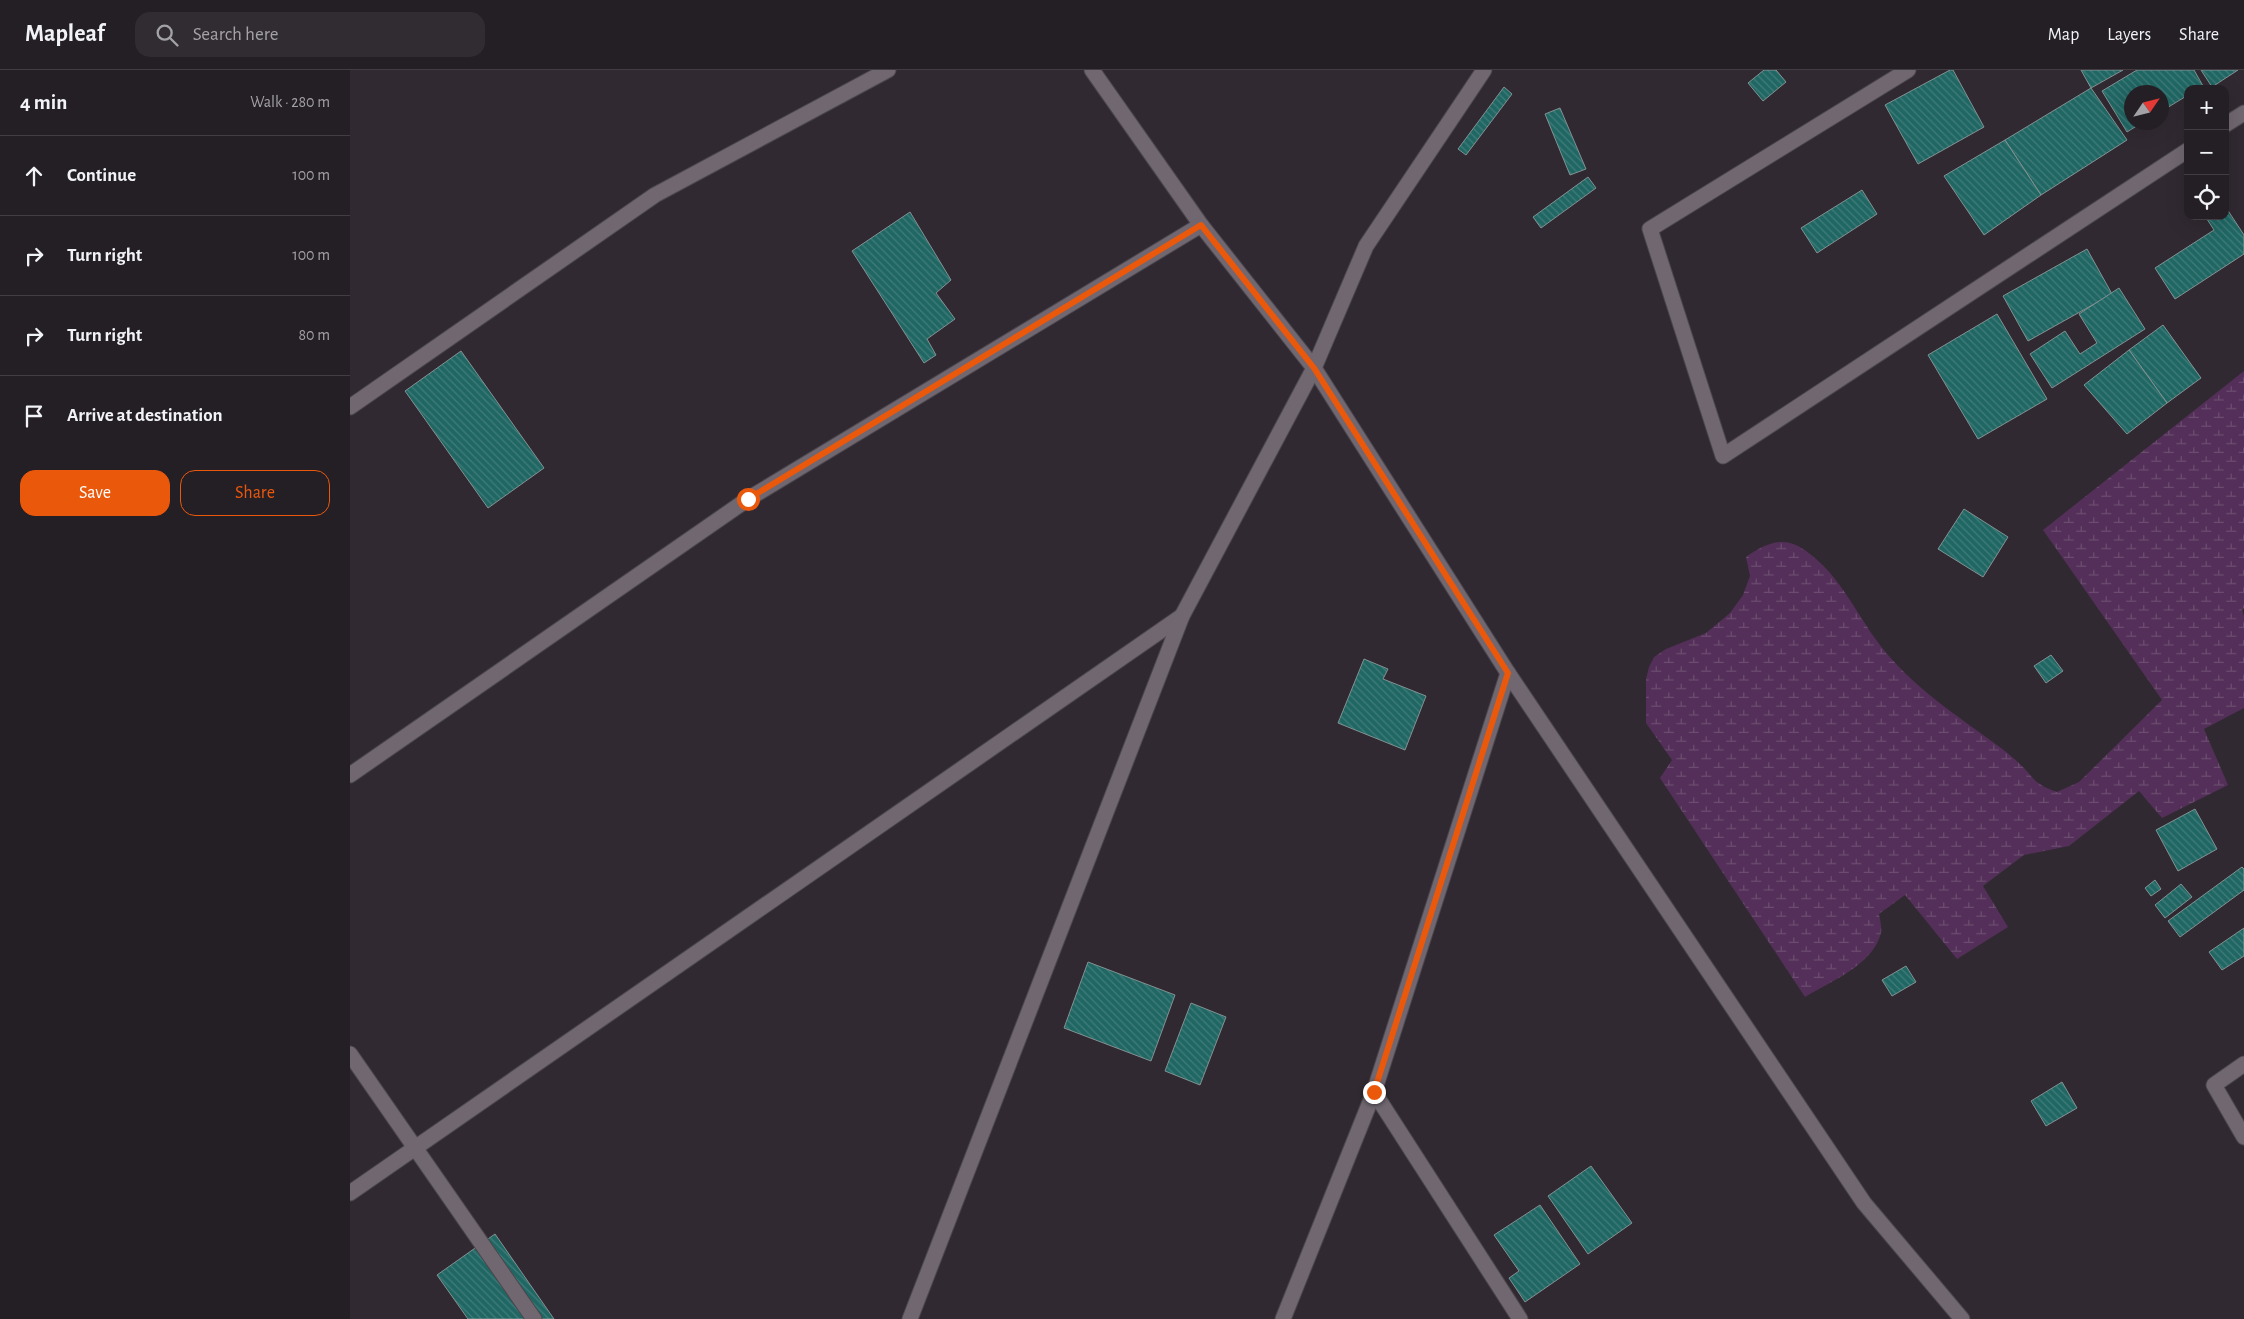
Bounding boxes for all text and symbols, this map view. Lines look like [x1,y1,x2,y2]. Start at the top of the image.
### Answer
search box [135,12,485,57]
icon: search [153,21,181,49]
text: Mapleaf [25,22,105,46]
text: Search here [193,25,279,44]
text: Map [2048,26,2079,44]
text: Layers [2107,26,2151,44]
text: Share [2179,26,2219,44]
north arrow [2124,85,2169,130]
map controls [2184,85,2229,220]
button: + [2184,85,2229,130]
text: 4 min [20,92,67,113]
text: Walk · 280 m [250,94,330,110]
button: − [2184,130,2229,175]
icon: ahead [20,162,48,190]
text: Continue [67,166,136,185]
text: 100 m [292,167,330,183]
button: locate [2184,175,2229,220]
icon: right [20,242,48,270]
text: Turn right [67,246,142,265]
text: 100 m [292,247,330,263]
icon: right [20,322,48,350]
text: Turn right [67,326,142,345]
text: 80 m [299,327,330,343]
icon: arrive [20,402,48,430]
text: Arrive at destination [67,406,223,425]
button: Save [20,470,170,516]
button: Share [180,470,330,516]
route start [737,488,760,511]
route end [1363,1081,1386,1104]

